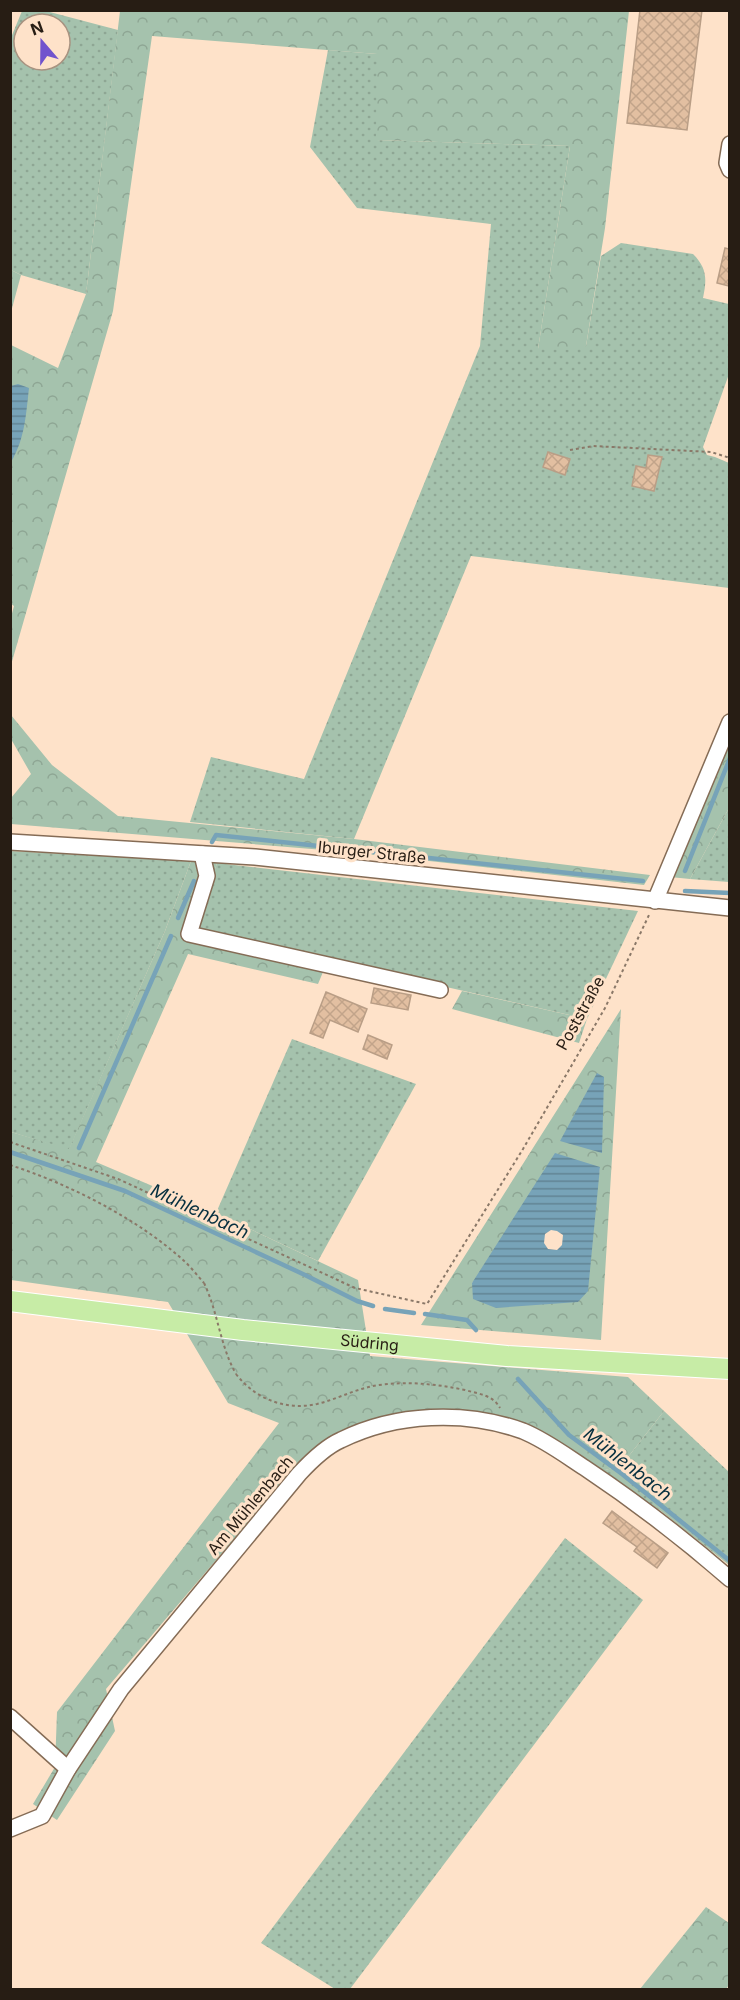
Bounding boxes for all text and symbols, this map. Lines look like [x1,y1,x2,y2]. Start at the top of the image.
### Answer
north arrow [12,12,72,72]
text: N [28,16,46,39]
street label: Iburger Straße [317,836,427,868]
street label: Poststraße [552,973,608,1053]
water label: Mühlenbach [148,1179,252,1243]
street label: Südring [339,1330,400,1355]
water label: Mühlenbach [580,1423,676,1505]
street label: Am Mühlenbach [203,1451,297,1559]

